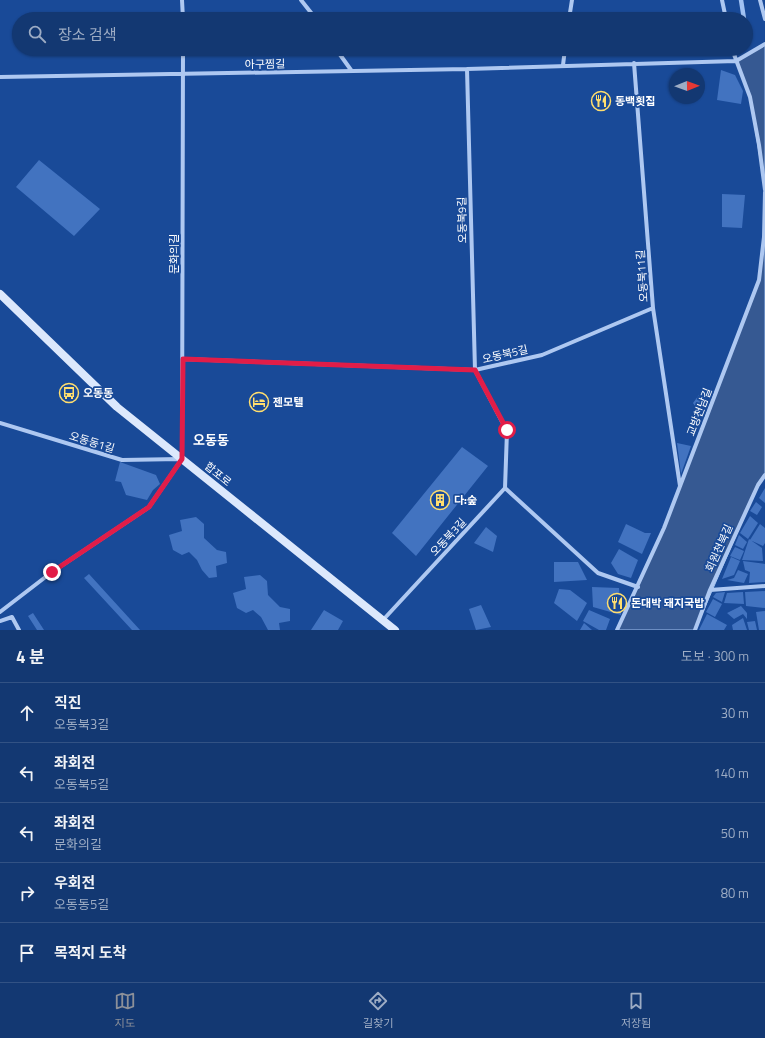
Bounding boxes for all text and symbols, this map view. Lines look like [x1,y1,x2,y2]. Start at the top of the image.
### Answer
search box [12,12,753,56]
icon: search [26,23,48,45]
text: 장소 검색 [58,23,117,46]
street label: 아구찜길 [245,56,285,72]
north arrow [669,68,705,104]
restaurant icon: 동백횟집 [590,90,612,112]
place label: 동백횟집 [615,93,655,109]
street label: 오동북9길 [454,197,470,243]
street label: 문화의길 [166,234,182,274]
street label: 오동북11길 [632,249,652,303]
street label: 오동북5길 [480,341,530,367]
bus stop icon: 오동동 [58,382,80,404]
place label: 오동동 [83,385,113,401]
street label: 교방천남길 [682,386,716,438]
hotel icon: 젠모텔 [248,391,270,413]
place label: 젠모텔 [273,394,303,410]
route start [498,421,516,439]
street label: 오동동1길 [67,428,117,456]
district label: 오동동 [193,430,229,450]
street label: 합포로 [201,458,235,490]
building icon: 다:숲 [429,489,451,511]
place label: 다:숲 [454,492,477,508]
street label: 오동북3길 [426,514,470,560]
street label: 회원천북길 [701,522,737,574]
route end [43,563,61,581]
restaurant icon: 돈대박 돼지국밥 [606,592,628,614]
place label: 돈대박 돼지국밥 [631,595,704,611]
text: 4 분 [16,644,45,670]
text: 도보 · 300 m [681,646,749,666]
text: 직진 [54,691,82,714]
icon: ahead [16,702,38,724]
text: 30 m [721,703,749,723]
text: 오동북3길 [54,714,109,734]
text: 좌회전 [54,751,95,774]
icon: left [16,762,38,784]
text: 140 m [713,763,749,783]
text: 오동북5길 [54,774,109,794]
text: 좌회전 [54,811,95,834]
icon: left [16,822,38,844]
text: 50 m [721,823,749,843]
text: 문화의길 [54,834,102,854]
text: 우회전 [54,871,95,894]
icon: right [16,882,38,904]
text: 80 m [721,883,749,903]
text: 오동동5길 [54,894,109,914]
text: 목적지 도착 [54,941,126,964]
icon: arrive [16,942,38,964]
tab: 지도 [114,990,136,1031]
tab: 길찾기 [363,990,393,1031]
tab: 저장됨 [621,990,651,1031]

